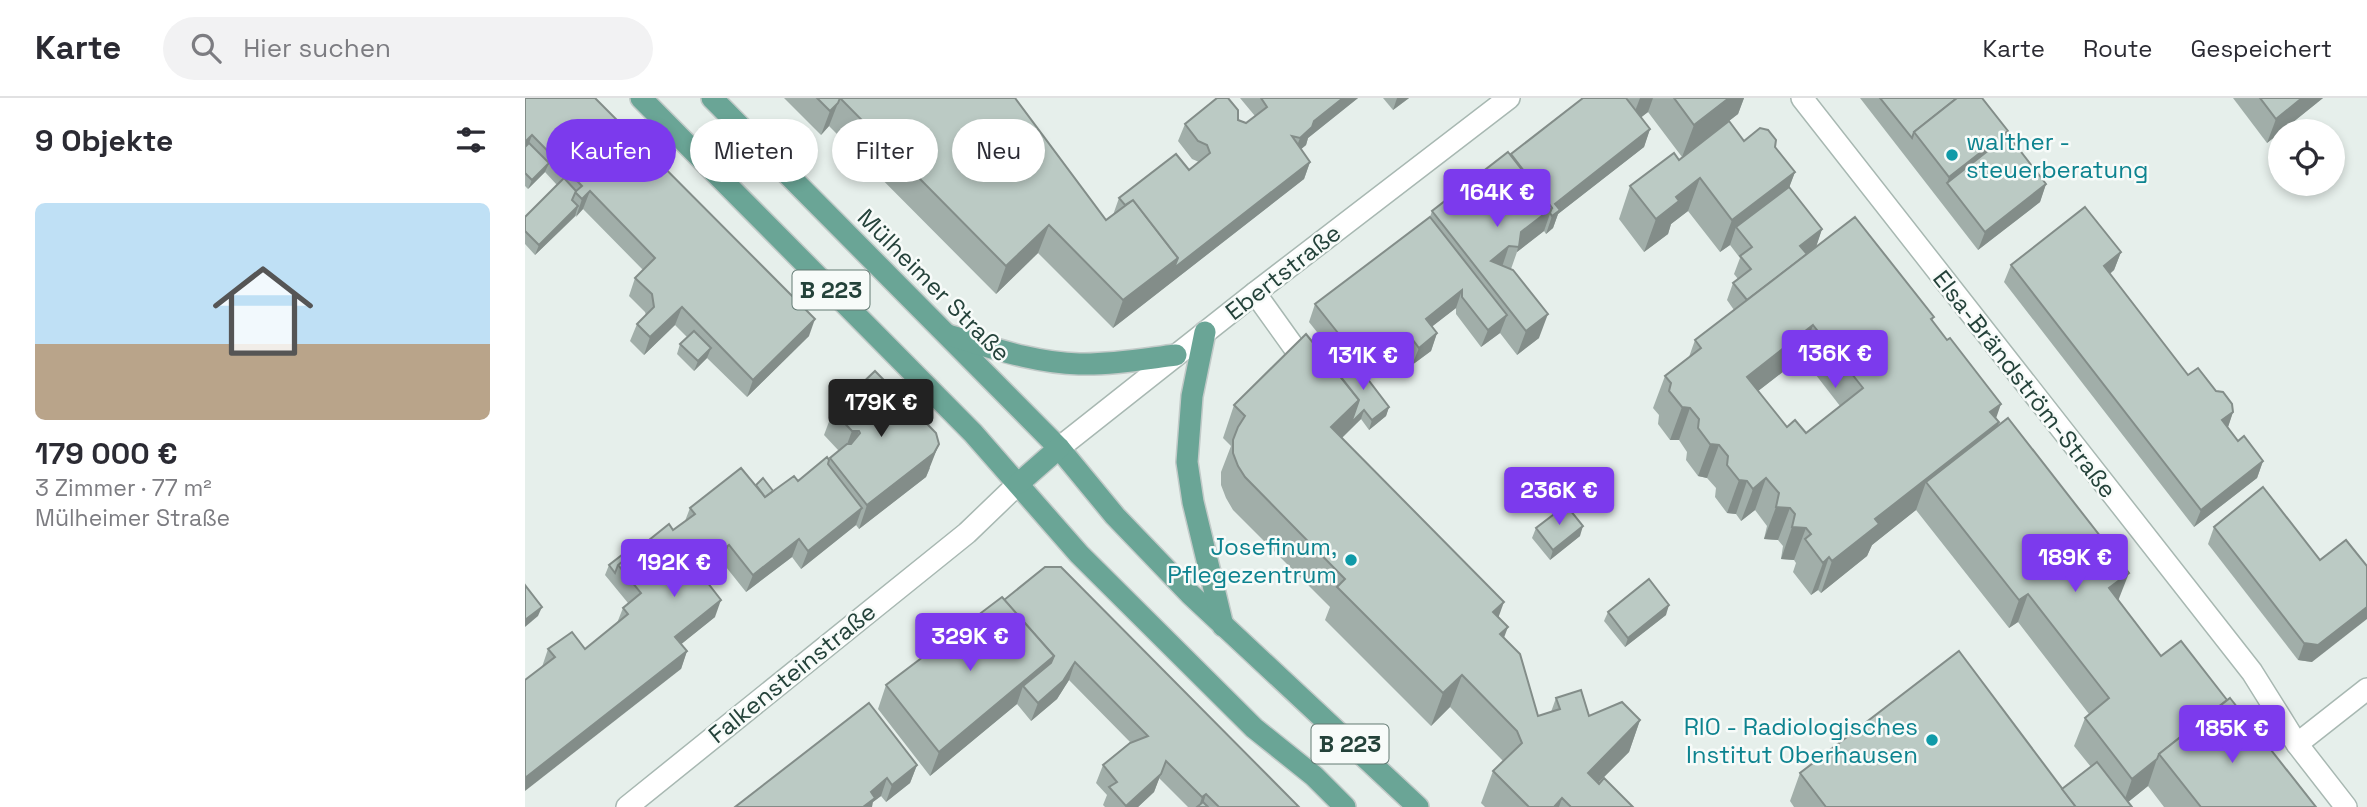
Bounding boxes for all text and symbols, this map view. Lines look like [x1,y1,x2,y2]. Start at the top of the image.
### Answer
search box [163,17,653,80]
text: Karte [35,27,121,69]
icon: search [187,29,225,67]
text: Hier suchen [243,31,391,65]
text: Karte [1983,33,2045,64]
text: Route [2083,33,2152,64]
text: Gespeichert [2190,33,2332,64]
chip: Kaufen [546,119,676,182]
chip: Mieten [690,119,818,182]
chip: Filter [832,119,938,182]
chip: Neu [952,119,1045,182]
map controls [2268,119,2345,196]
button: locate [2268,119,2345,196]
text: 9 Objekte [35,121,173,160]
icon: filters [452,121,490,159]
place label: walther - steuerberatung [1966,126,2148,185]
marker: walther - steuerberatung [1944,147,1960,163]
pin: 164K € [1440,170,1554,229]
text: 164K € [1459,177,1535,207]
street label: Mülheimer Straße [851,202,1017,368]
street label: Ebertstraße [1219,217,1347,327]
icon: home [200,248,326,374]
street label: Elsa-Brändström-Straße [1926,264,2124,504]
road number: B 223 [793,270,869,309]
pin: 136K € [1778,330,1892,390]
pin: 131K € [1306,332,1420,392]
text: 136K € [1798,338,1872,368]
text: 131K € [1328,340,1398,370]
pin: 179K € [824,380,938,439]
text: 179K € [844,387,918,417]
text: 179 000 € [35,434,178,473]
pin: 236K € [1502,468,1616,527]
text: 3 Zimmer · 77 m² [35,473,212,503]
text: 236K € [1520,475,1598,505]
text: Mülheimer Straße [35,503,230,533]
place label: Josefinum, Pflegezentrum [1167,531,1337,590]
pin: 189K € [2018,534,2132,594]
pin: 192K € [617,540,731,599]
text: 189K € [2038,542,2112,572]
text: 192K € [637,547,711,577]
marker: Josefinum, Pflegezentrum [1343,552,1359,568]
street label: Falkensteinstraße [702,596,882,750]
pin: 329K € [913,614,1027,673]
text: 329K € [931,621,1009,651]
pin: 185K € [2175,706,2289,765]
place label: RIO - Radiologisches Institut Oberhausen [1684,711,1918,770]
text: 185K € [2195,713,2269,743]
road number: B 223 [1311,724,1389,764]
marker: RIO - Radiologisches Institut Oberhausen [1924,732,1940,748]

